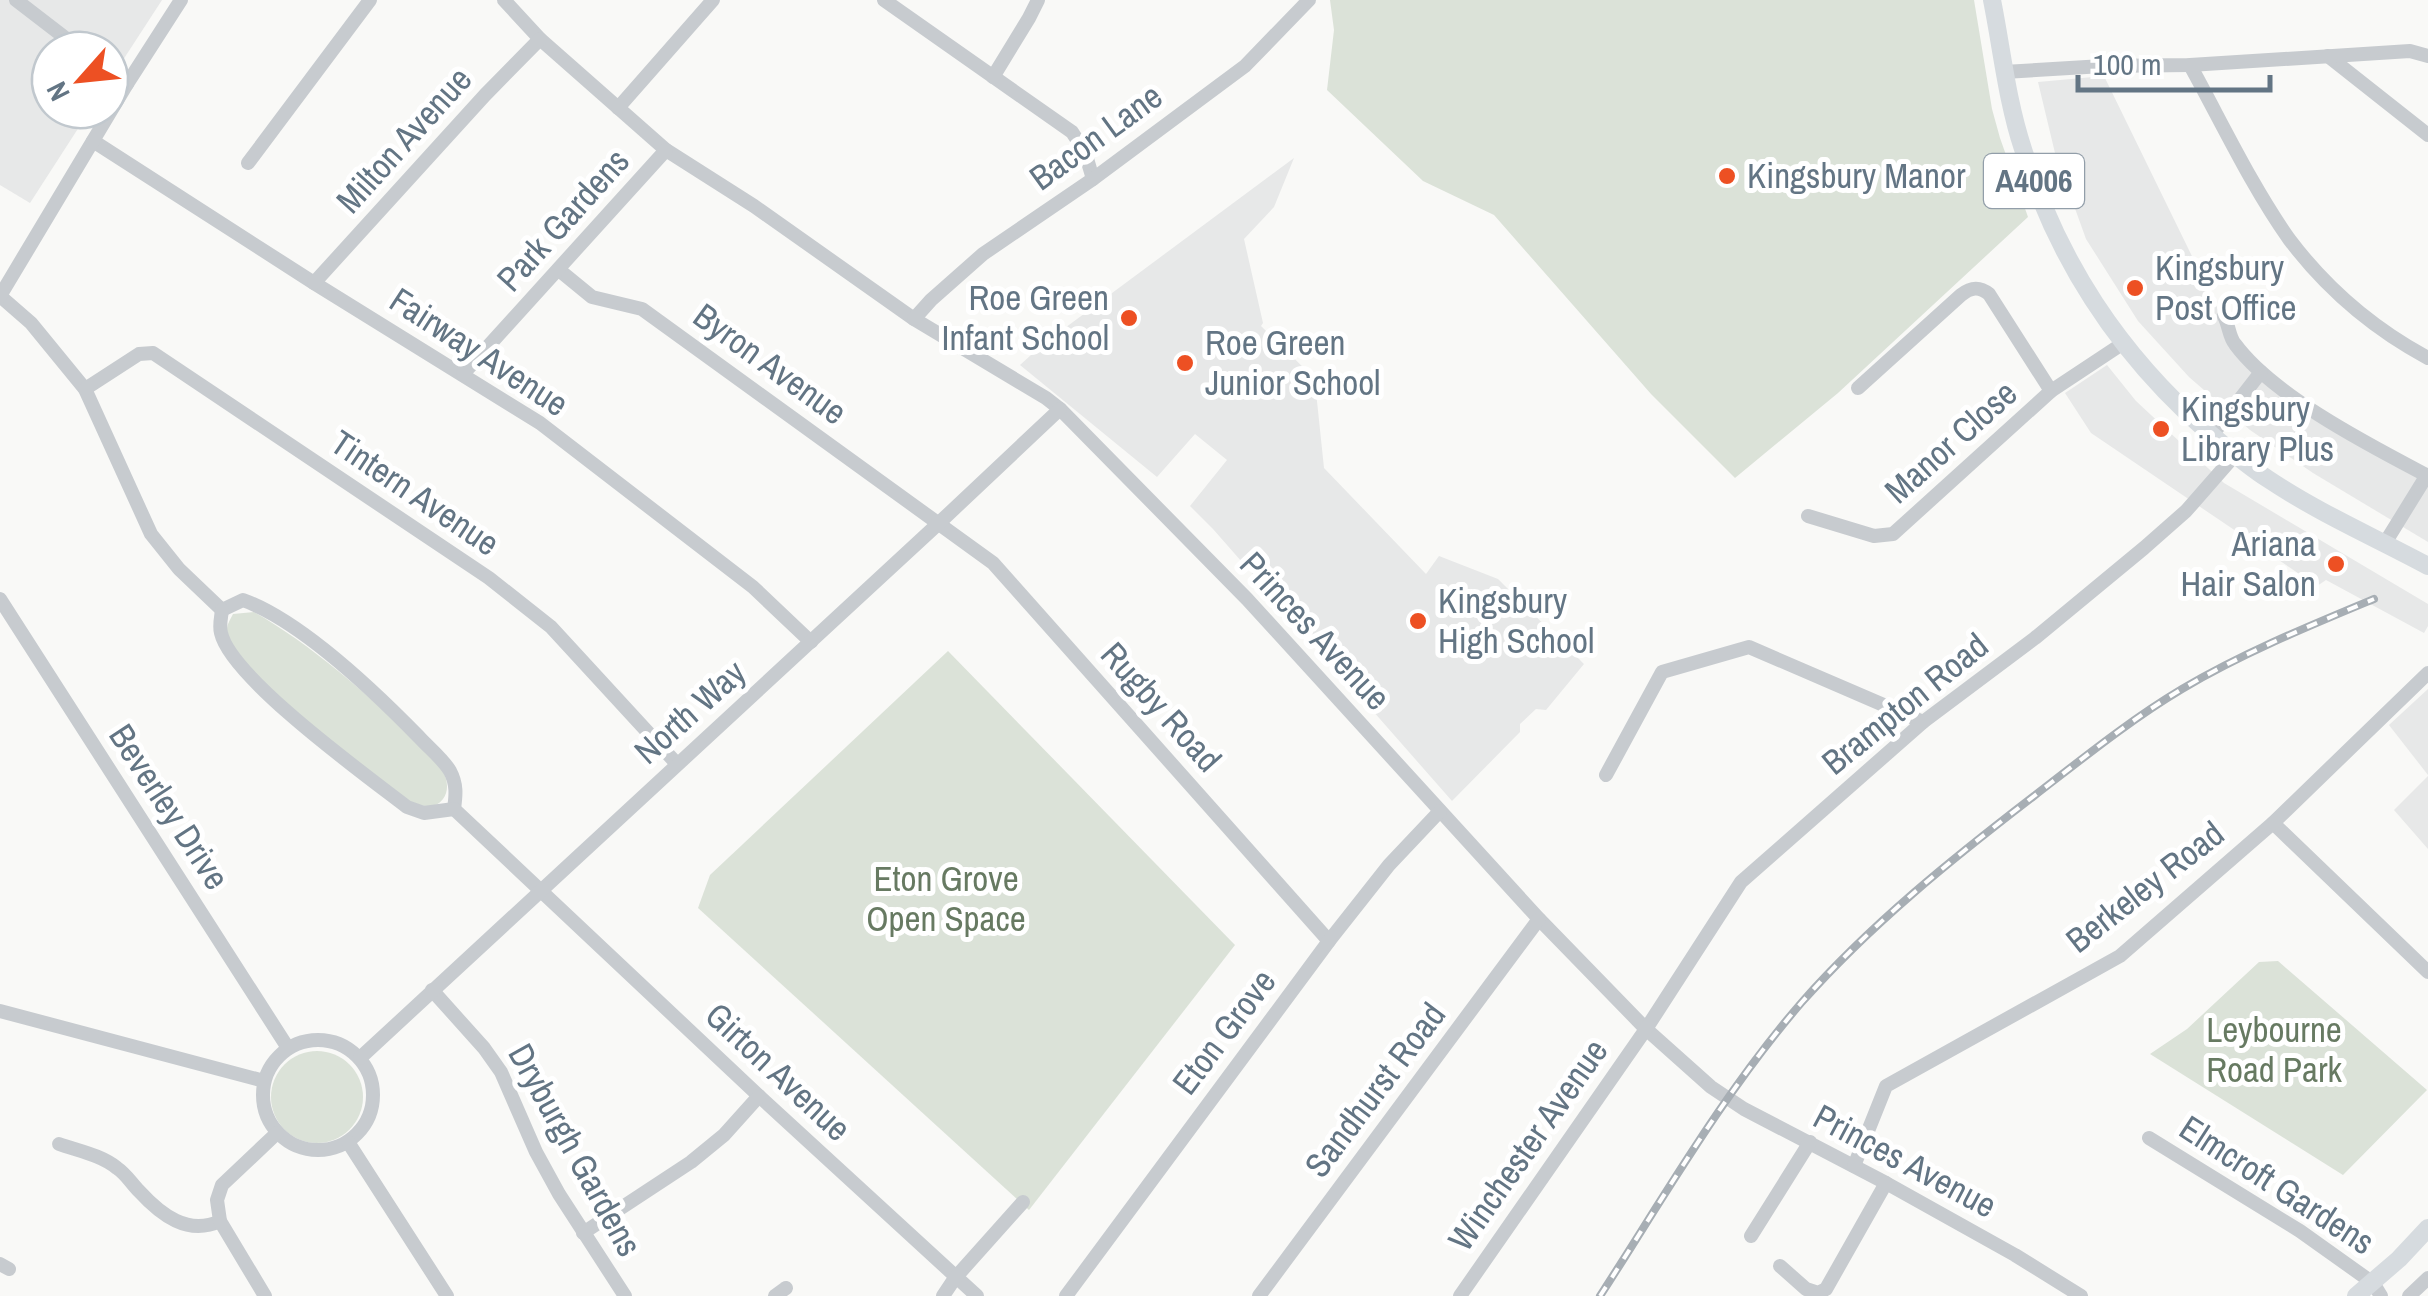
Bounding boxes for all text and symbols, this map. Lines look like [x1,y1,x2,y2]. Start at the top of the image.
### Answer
north arrow [30,30,130,130]
scale bar [2078,30,2270,92]
text: 100 m [2093,44,2161,84]
street label: Milton Avenue [325,57,482,223]
street label: Bacon Lane [1020,73,1171,201]
text: N [37,75,78,107]
street label: Park Gardens [486,138,639,301]
place label: Kingsbury Manor [1747,152,1966,199]
road number: A4006 [1984,154,2084,208]
marker: Kingsbury Manor [1716,165,1738,187]
place label: Kingsbury Post Office [2155,244,2297,331]
place label: Roe Green Infant School [941,274,1109,361]
street label: Fairway Avenue [381,276,578,427]
marker: Kingsbury Post Office [2124,277,2146,299]
street label: Byron Avenue [684,292,856,435]
marker: Roe Green Infant School [1118,307,1140,329]
place label: Roe Green Junior School [1205,319,1381,406]
marker: Roe Green Junior School [1174,352,1196,374]
street label: Manor Close [1874,370,2027,514]
place label: Kingsbury Library Plus [2181,385,2334,472]
marker: Kingsbury Library Plus [2150,418,2172,440]
street label: Tintern Avenue [322,419,509,566]
place label: Ariana Hair Salon [2180,520,2316,607]
street label: Princes Avenue [1230,541,1401,720]
marker: Ariana Hair Salon [2325,553,2347,575]
place label: Kingsbury High School [1438,577,1594,664]
marker: Kingsbury High School [1407,610,1429,632]
street label: Brampton Road [1812,622,1998,785]
street label: Rugby Road [1091,632,1232,782]
street label: North Way [624,649,756,774]
street label: Beverley Drive [98,715,240,898]
street label: Berkeley Road [2056,810,2233,963]
park label: Eton Grove Open Space [866,855,1026,942]
street label: Eton Grove [1161,960,1286,1104]
street label: Girton Avenue [695,992,861,1151]
street label: Sandhurst Road [1293,993,1456,1187]
park label: Leybourne Road Park [2206,1006,2342,1093]
street label: Winchester Avenue [1437,1029,1618,1260]
street label: Dryburgh Gardens [498,1035,653,1264]
street label: Princes Avenue [1806,1093,2005,1228]
street label: Elmcroft Gardens [2171,1104,2384,1265]

